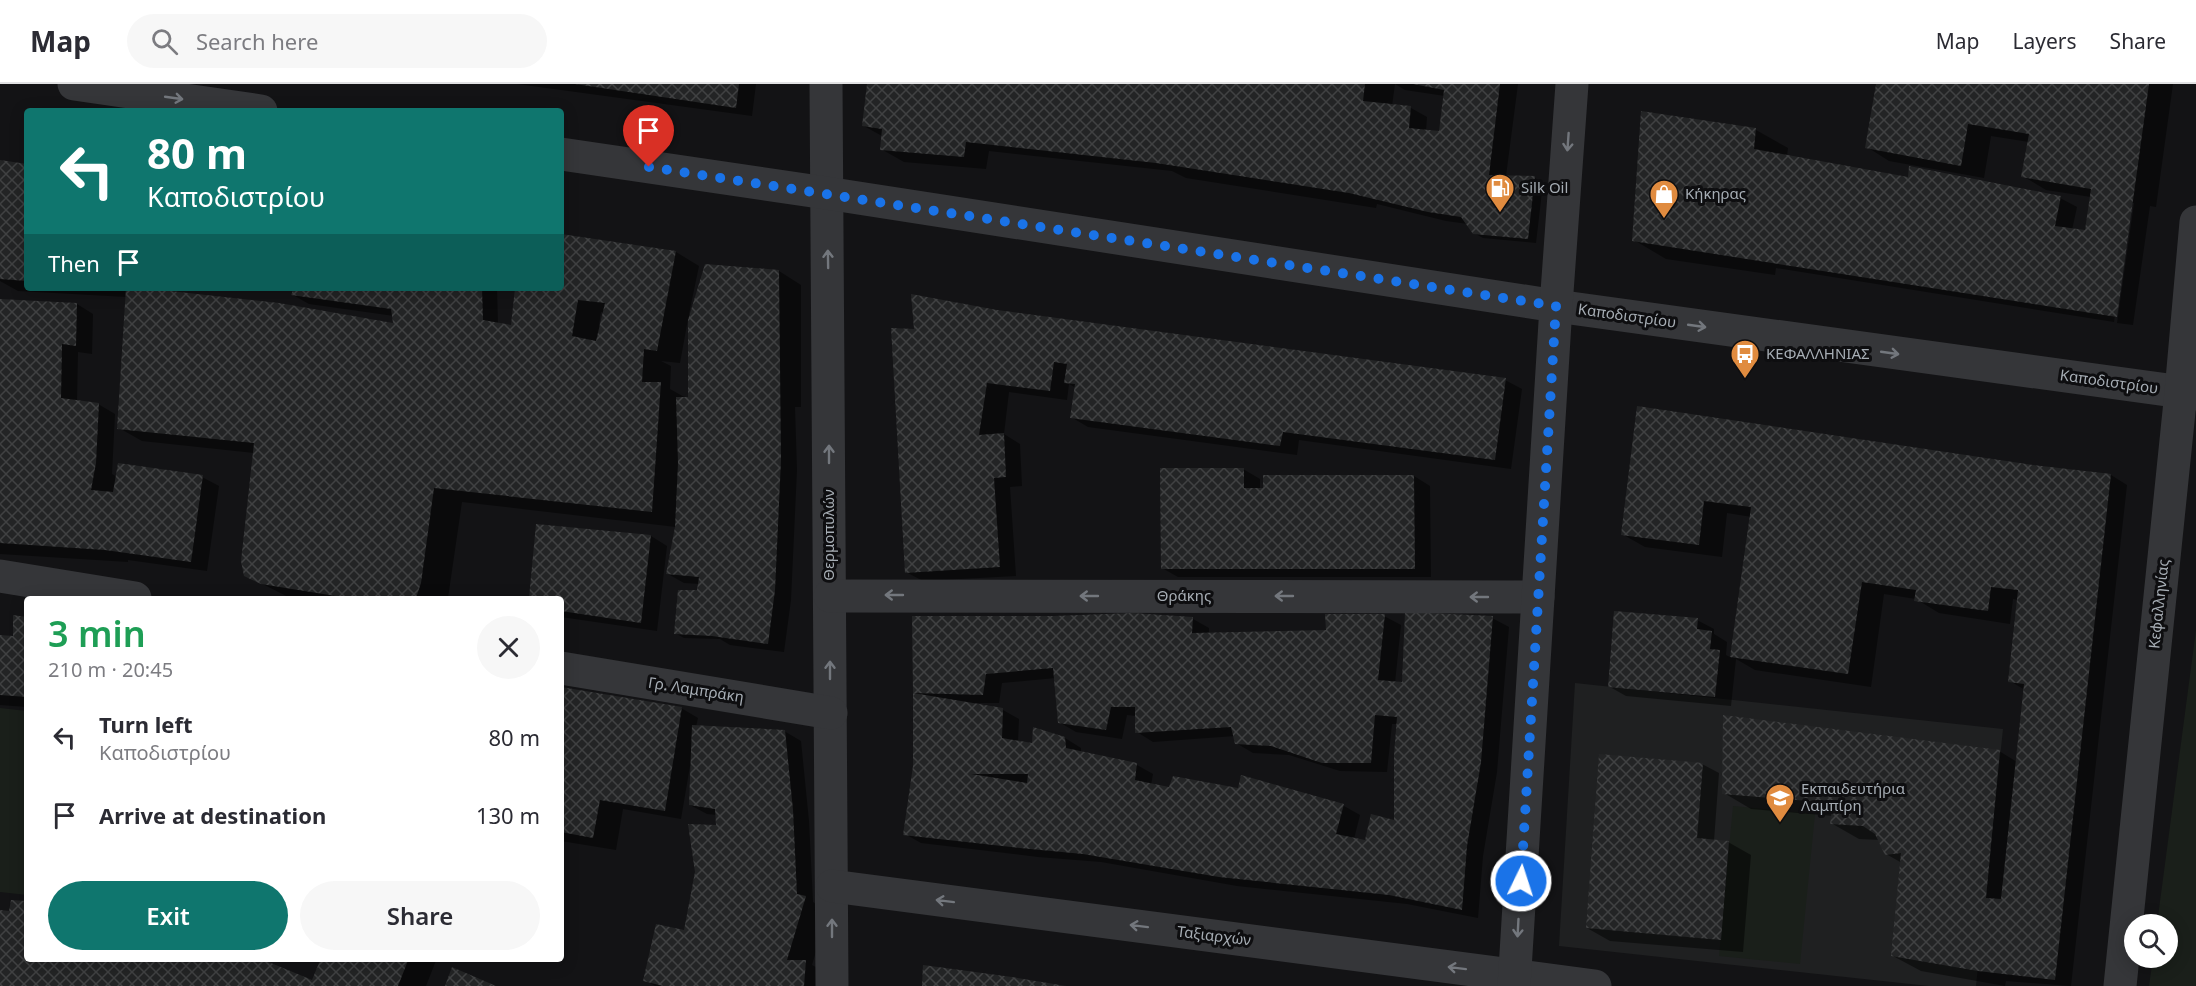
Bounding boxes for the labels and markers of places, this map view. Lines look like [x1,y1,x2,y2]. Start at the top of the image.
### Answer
pin [623,105,674,167]
fuel station icon: Silk Oil [1484,172,1516,214]
place label: Silk Oil [1521,177,1568,197]
shop icon: Κήκηρας [1648,178,1680,220]
place label: Κήκηρας [1685,183,1746,203]
bus stop icon: ΚΕΦΑΛΛΗΝΙΑΣ [1729,338,1761,380]
place label: ΚΕΦΑΛΛΗΝΙΑΣ [1766,343,1870,363]
place label: Εκπαιδευτήρια Λαμπίρη [1801,778,1906,815]
school or university icon: Εκπαιδευτήρια Λαμπίρη [1764,782,1796,824]

